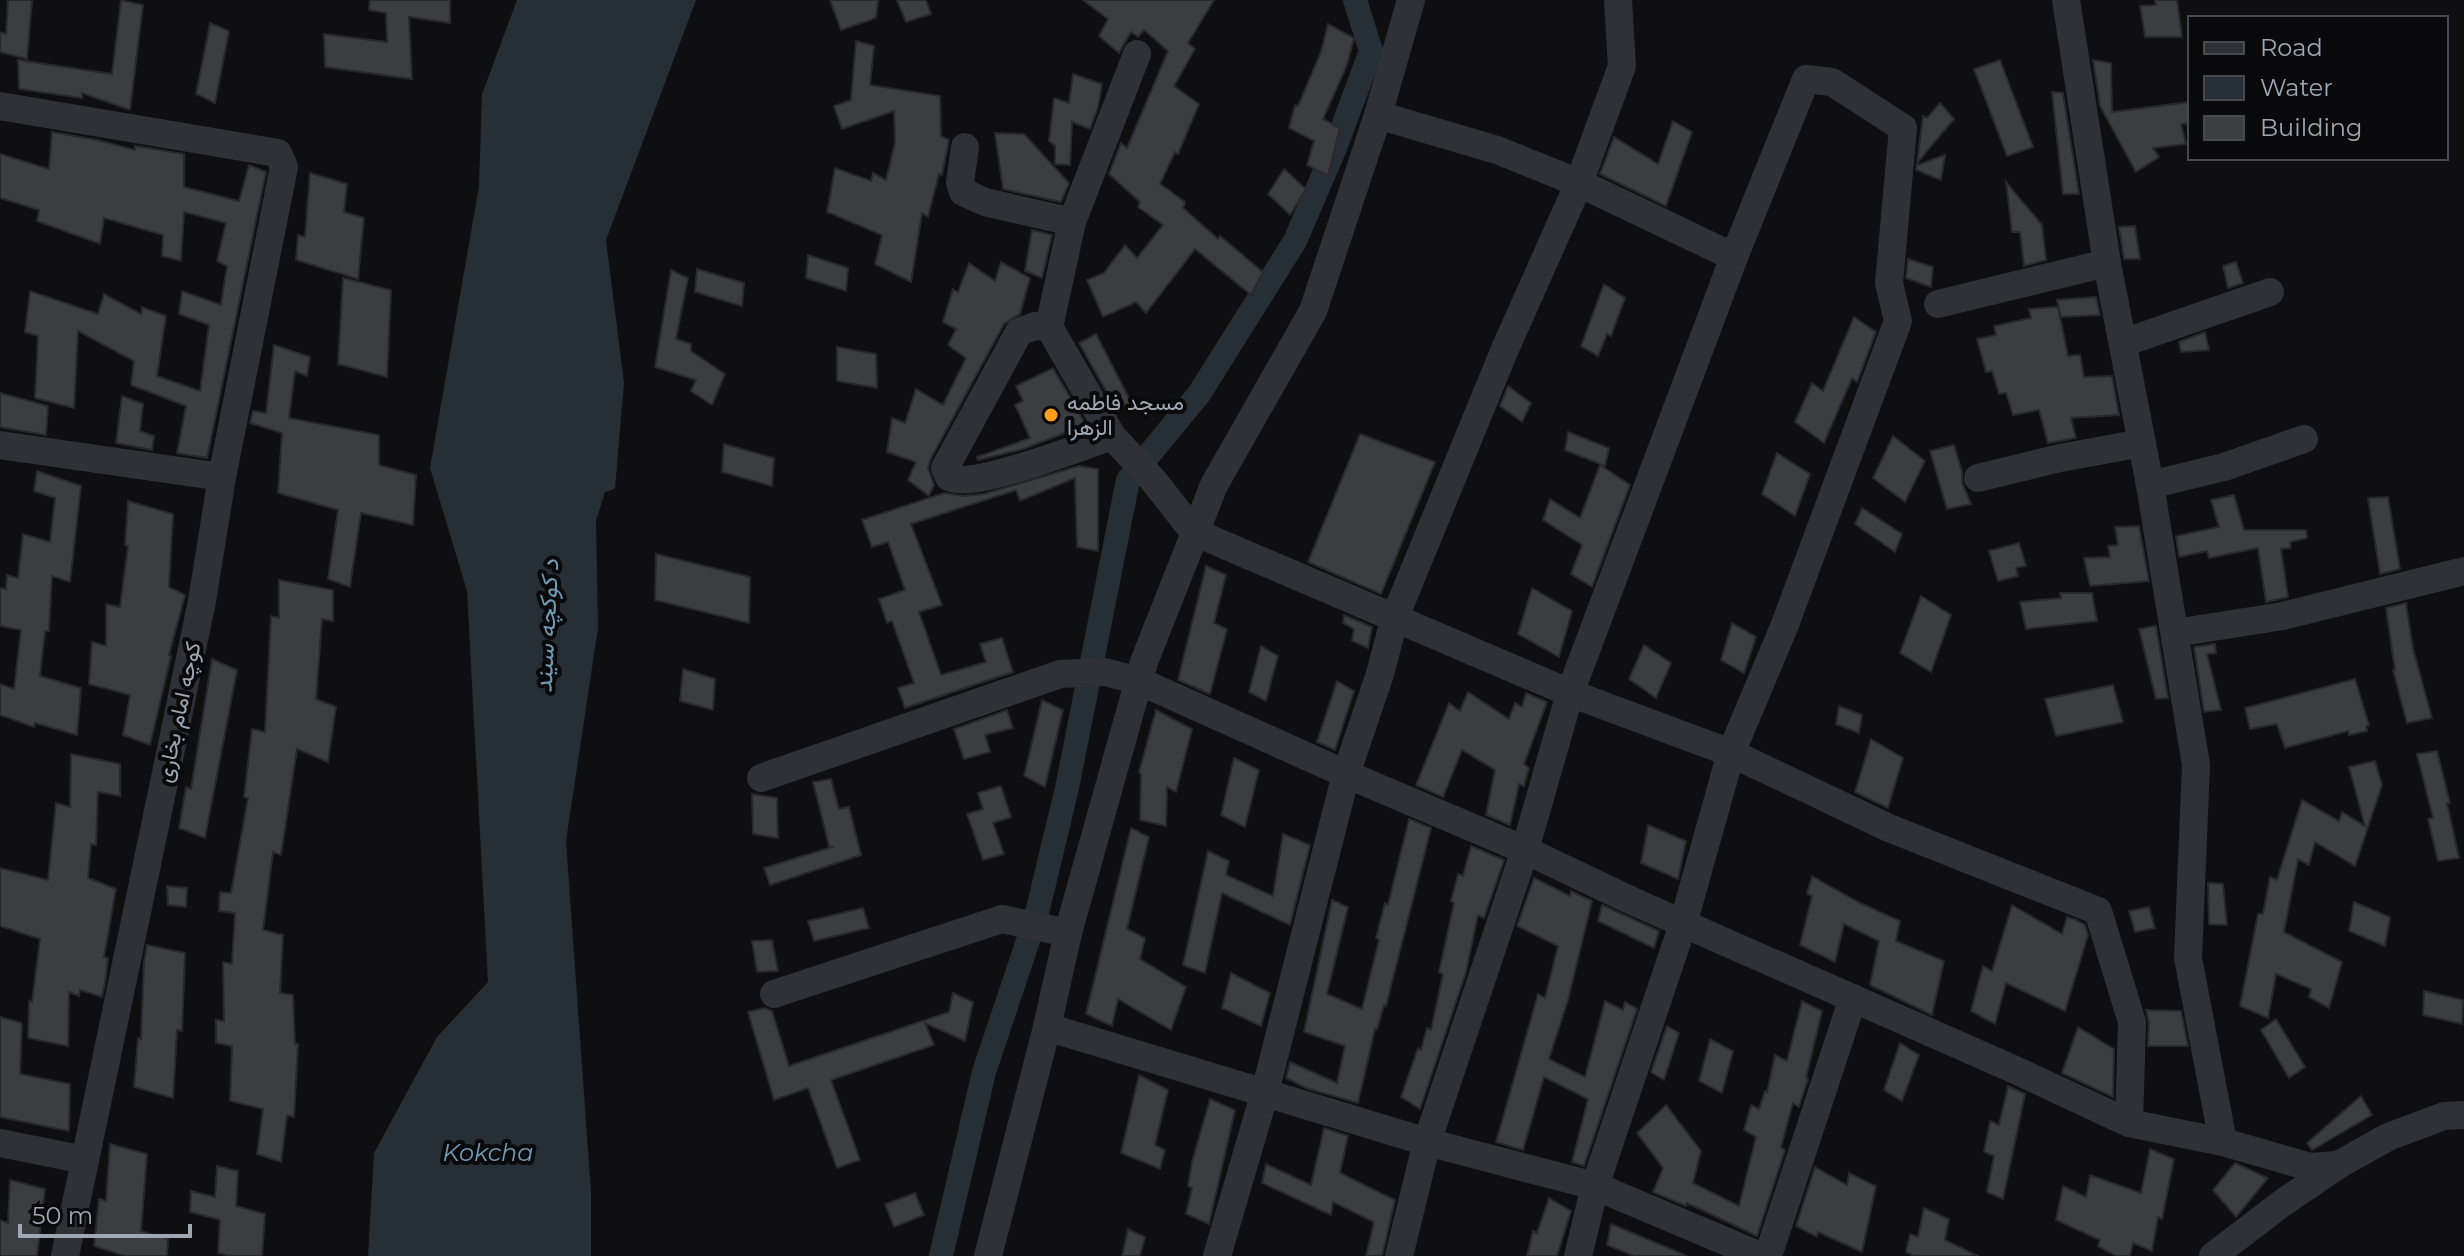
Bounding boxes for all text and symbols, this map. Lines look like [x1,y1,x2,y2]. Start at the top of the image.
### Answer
legend [2188,16,2448,160]
text: Road [2260,33,2323,62]
text: Water [2260,73,2333,102]
text: Building [2260,113,2363,142]
place label: مسجد فاطمه الزهرا [1067,389,1184,441]
marker: مسجد فاطمه الزهرا [1042,406,1060,424]
water label: د کوکچه سیند [529,558,566,693]
street label: کوچه امام بخاری [150,639,208,785]
water label: Kokcha [442,1138,534,1167]
scale bar [20,1188,190,1238]
text: 50 m [32,1201,93,1230]

